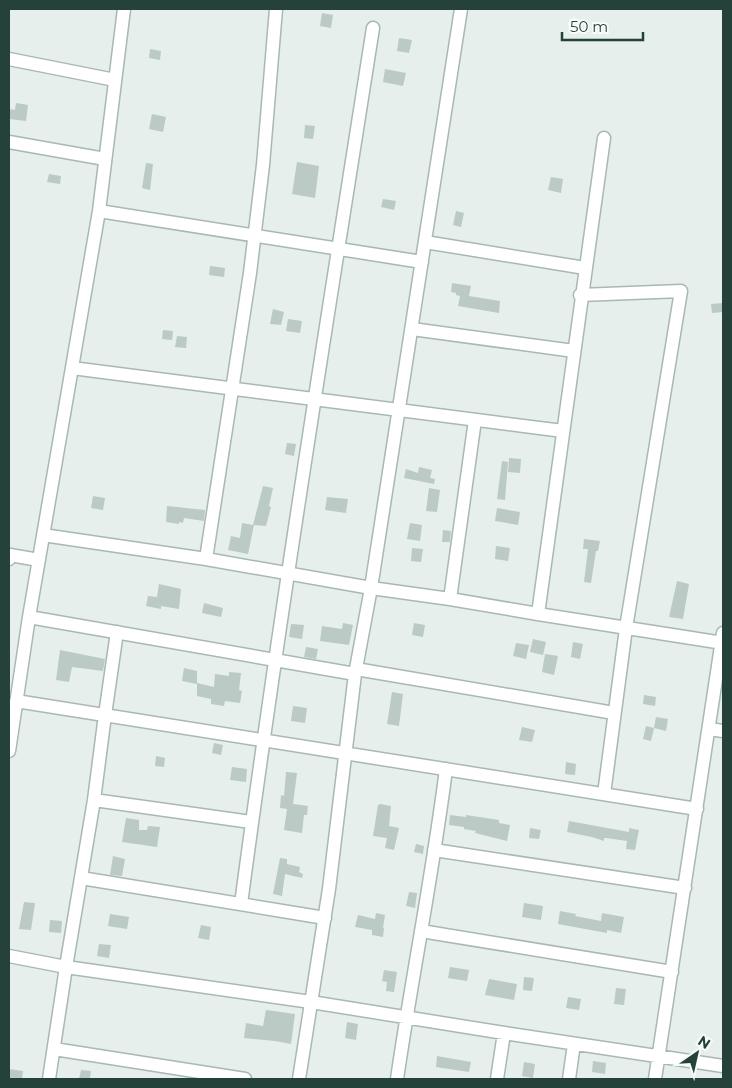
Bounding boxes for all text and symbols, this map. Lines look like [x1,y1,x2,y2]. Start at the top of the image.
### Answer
scale bar [562,10,643,42]
text: 50 m [570,17,608,36]
north arrow [672,1028,722,1078]
text: N [695,1032,714,1053]

